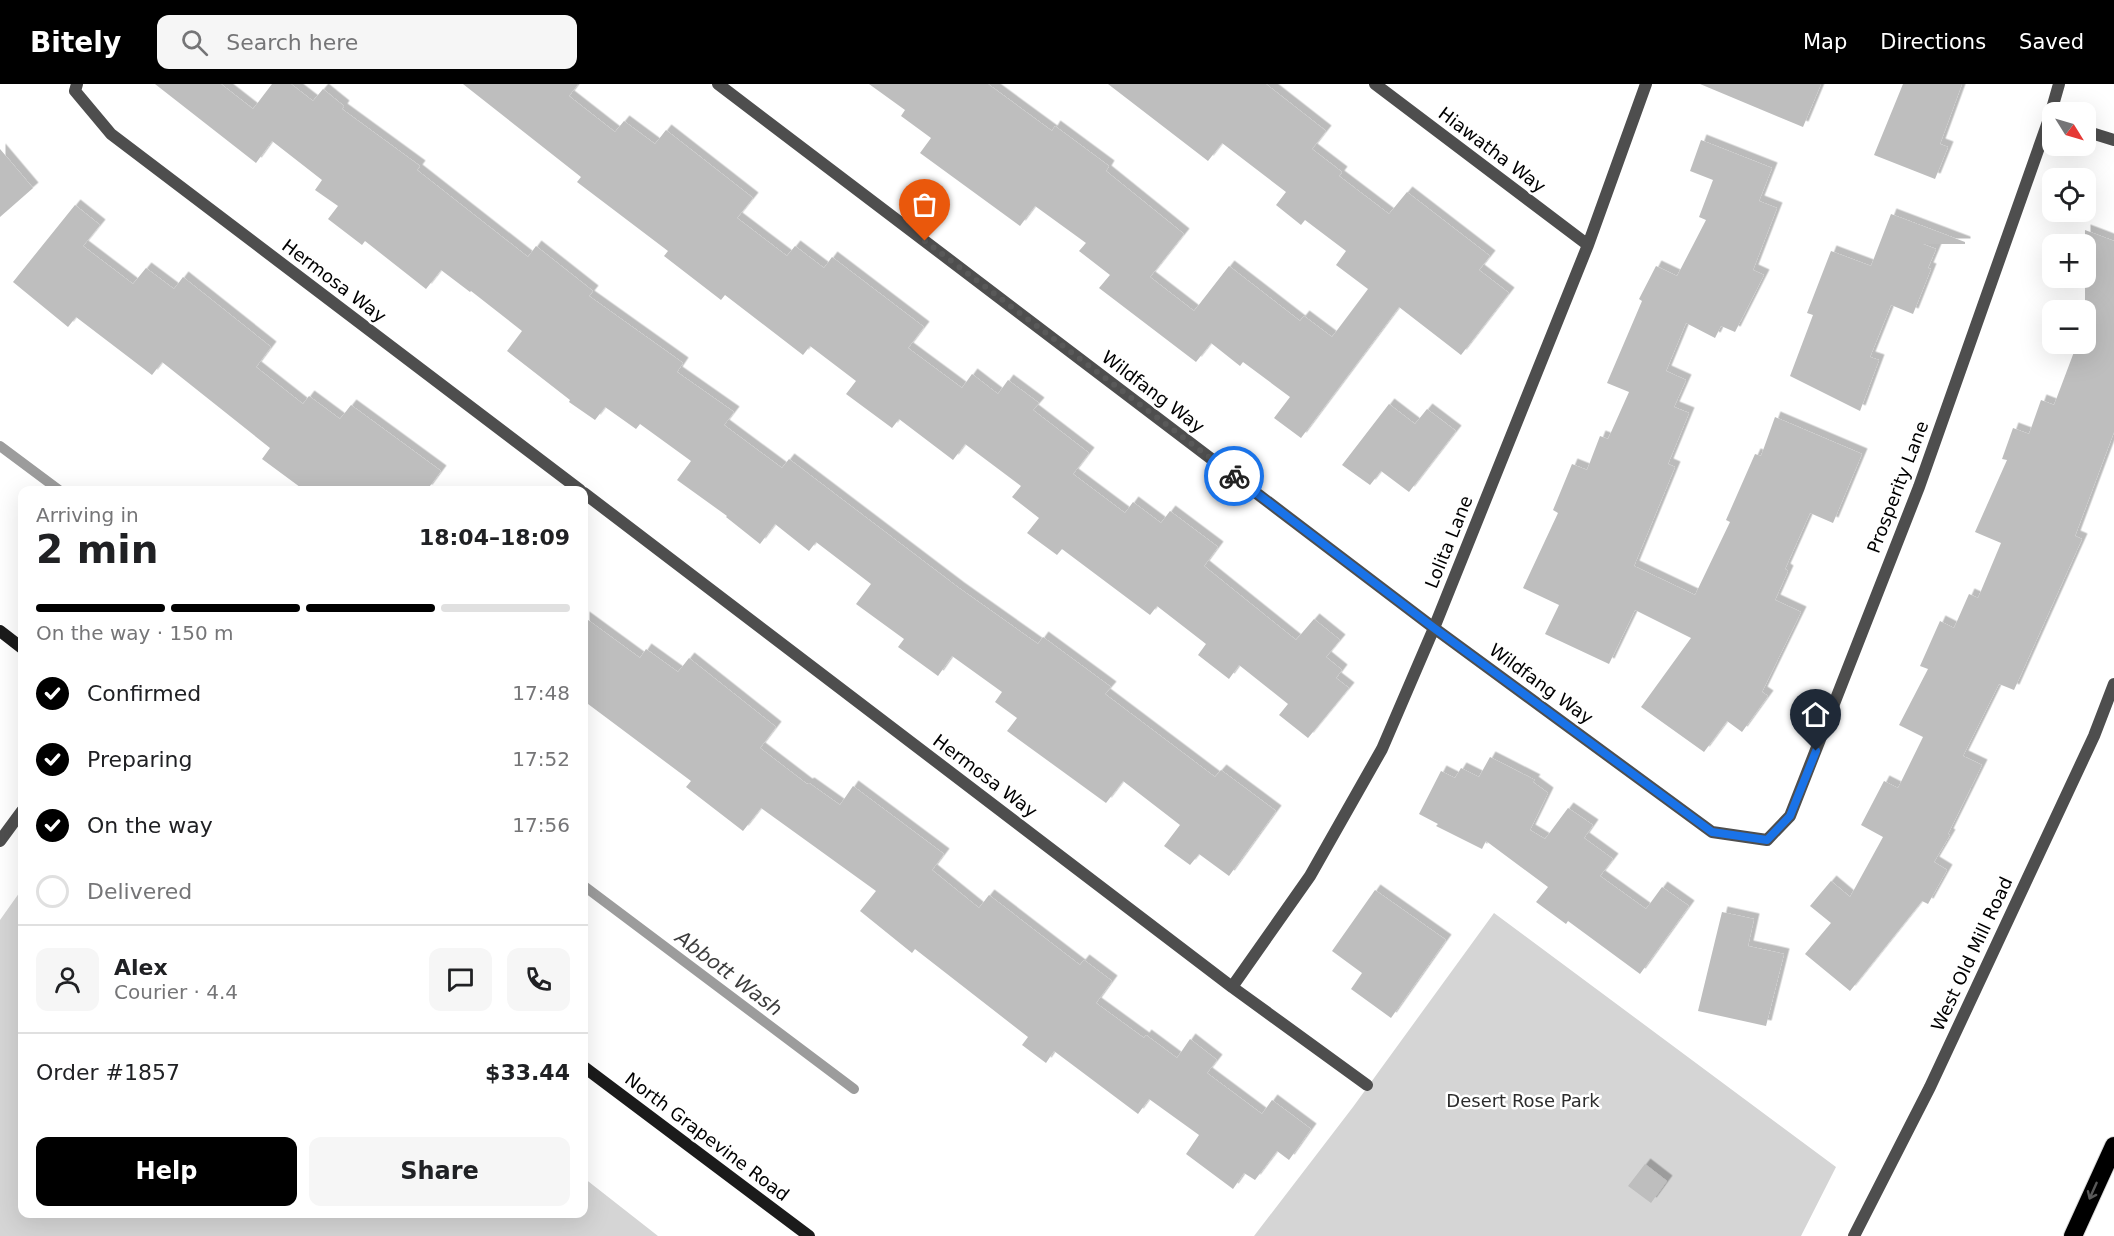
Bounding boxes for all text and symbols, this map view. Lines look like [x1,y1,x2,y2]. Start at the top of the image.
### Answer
search box [157,15,577,69]
text: Bitely [30,26,121,59]
icon: search [178,26,211,59]
text: Search here [226,30,358,55]
text: Map [1803,30,1847,54]
text: Directions [1880,30,1986,54]
text: Saved [2019,30,2084,54]
street label: Hiawatha Way [1435,102,1550,197]
north arrow [2042,102,2096,156]
map controls [2042,102,2096,354]
button: locate [2042,168,2096,222]
pin [899,179,950,241]
icon: bag [908,188,941,221]
button: + [2042,234,2096,288]
street label: Hermosa Way [278,235,391,327]
button: − [2042,300,2096,354]
street label: Wildfang Way [1098,346,1209,437]
street label: Prosperity Lane [1863,418,1932,556]
courier [1204,446,1264,506]
icon: bike [1218,460,1251,493]
street label: Lolita Lane [1420,492,1477,591]
text: Arriving in [36,503,139,527]
text: 18:04–18:09 [419,525,570,550]
text: 2 min [36,527,158,572]
text: On the way · 150 m [36,621,234,645]
street label: Wildfang Way [1485,639,1598,728]
icon: check [36,677,69,710]
text: Confirmed [87,681,201,706]
text: 17:48 [512,681,570,705]
pin [1790,689,1841,751]
icon: home [1799,698,1832,731]
street label: Hermosa Way [929,730,1042,822]
icon: check [36,743,69,776]
text: Preparing [87,747,193,772]
text: 17:52 [512,747,570,771]
icon: check [36,809,69,842]
text: On the way [87,813,213,838]
text: 17:56 [512,813,570,837]
street label: West Old Mill Road [1927,873,2017,1034]
text: Delivered [87,879,192,904]
water label: Abbott Wash [669,924,787,1021]
button: person [36,948,99,1011]
button: chat [429,948,492,1011]
button: phone [507,948,570,1011]
text: Alex [114,955,168,980]
text: Courier · 4.4 [114,980,238,1004]
text: Order #1857 [36,1060,180,1085]
text: $33.44 [485,1060,570,1085]
street label: North Grapevine Road [621,1068,793,1205]
park label: Desert Rose Park [1446,1090,1600,1111]
button: Help [36,1137,297,1206]
button: Share [309,1137,570,1206]
one-way arrow [2087,1181,2099,1199]

